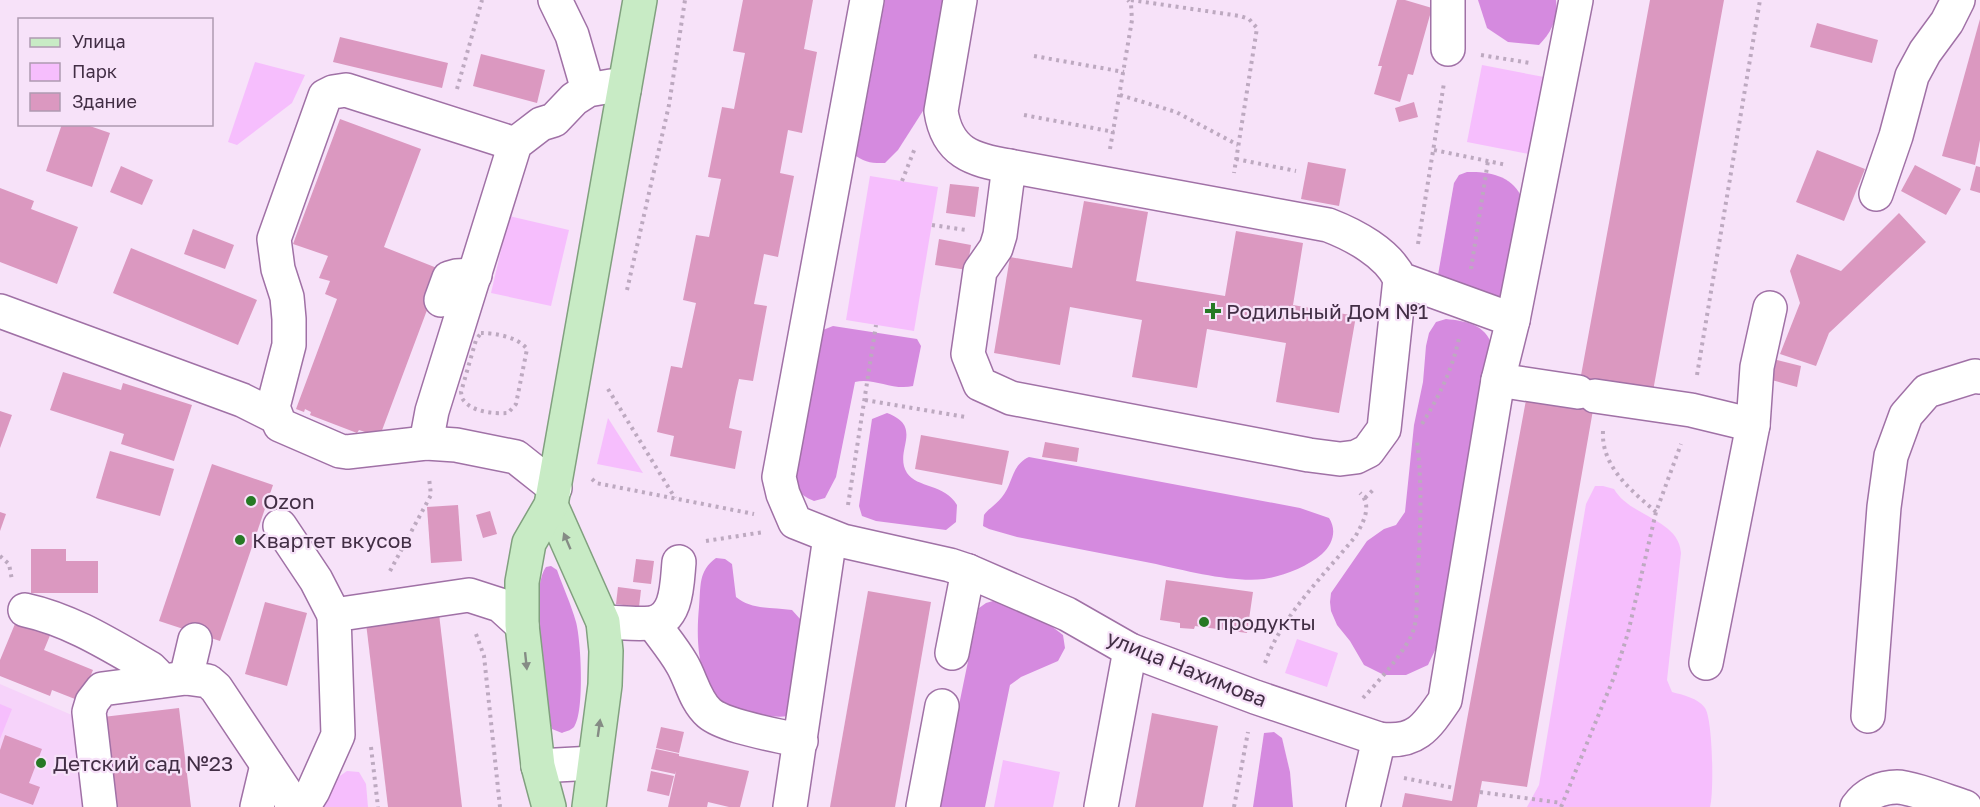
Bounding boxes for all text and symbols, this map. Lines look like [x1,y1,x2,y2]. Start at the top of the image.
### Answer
legend [18,18,213,126]
text: Улица [72,30,126,52]
text: Парк [72,60,117,82]
text: Здание [72,90,137,112]
place label: Родильный Дом №1 [1226,298,1428,324]
marker: Родильный Дом №1 [1204,302,1222,320]
place label: Ozon [263,488,315,514]
marker: Ozon [244,494,258,508]
place label: Квартет вкусов [252,527,412,553]
one-way arrow [562,532,572,550]
marker: Квартет вкусов [233,533,247,547]
place label: продукты [1216,609,1316,635]
marker: продукты [1197,615,1211,629]
street label: улица Нахимова [1103,624,1271,712]
one-way arrow [521,652,531,671]
one-way arrow [595,719,604,738]
place label: Детский сад №23 [53,750,233,776]
marker: Детский сад №23 [34,756,48,770]

